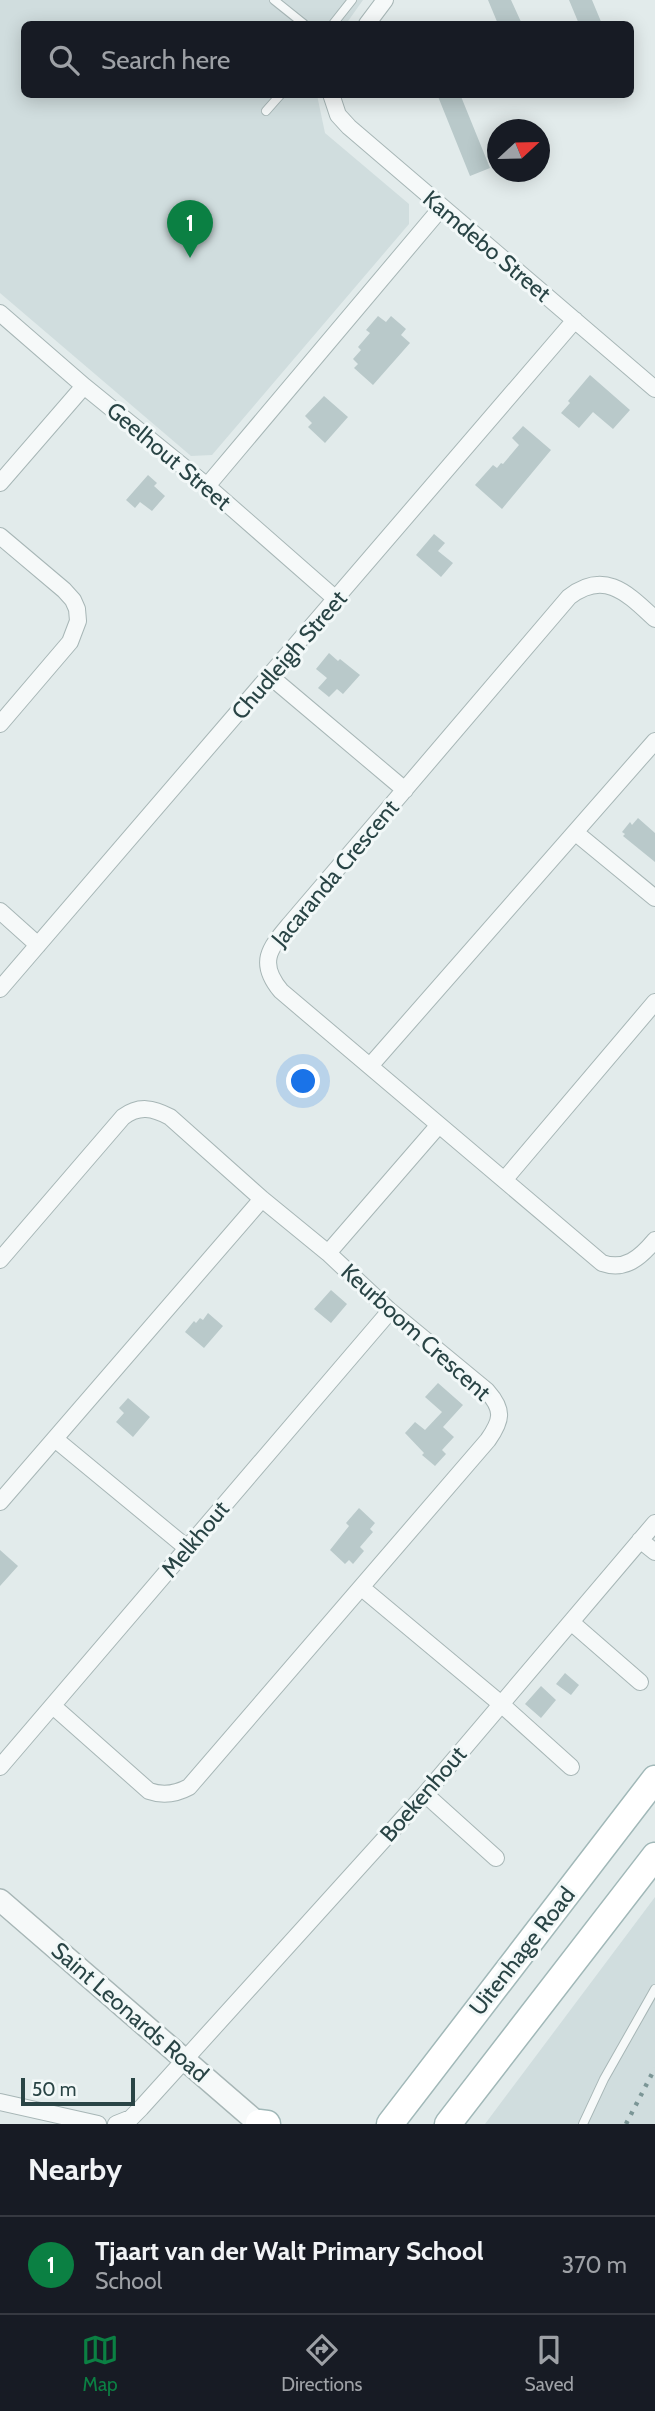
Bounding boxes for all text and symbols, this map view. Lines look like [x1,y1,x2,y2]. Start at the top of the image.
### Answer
search box [21,21,634,98]
icon: search [45,41,83,79]
text: Search here [101,44,230,76]
north arrow [487,119,550,182]
street label: Kamdebo Street [417,184,557,308]
pin: 1 [167,200,213,258]
street label: Geelhout Street [101,396,237,516]
street label: Chudleigh Street [225,585,353,725]
street label: Jacaranda Crescent [265,794,405,953]
your location [286,1064,320,1098]
street label: Keurboom Crescent [335,1258,497,1407]
street label: Melkhout [155,1495,235,1583]
street label: Boekenhout [374,1740,472,1848]
street label: Uitenhage Road [463,1881,581,2021]
street label: Saint Leonards Road [46,1936,214,2088]
scale bar [21,2075,135,2107]
text: 50 m [32,2078,76,2101]
text: Nearby [28,2151,122,2188]
text: Tjaart van der Walt Primary School [95,2235,484,2267]
text: 1 [47,2251,55,2279]
text: 370 m [562,2251,627,2279]
text: School [95,2267,162,2295]
tab: Map [81,2331,119,2396]
tab: Directions [281,2331,362,2396]
tab: Saved [525,2331,574,2396]

